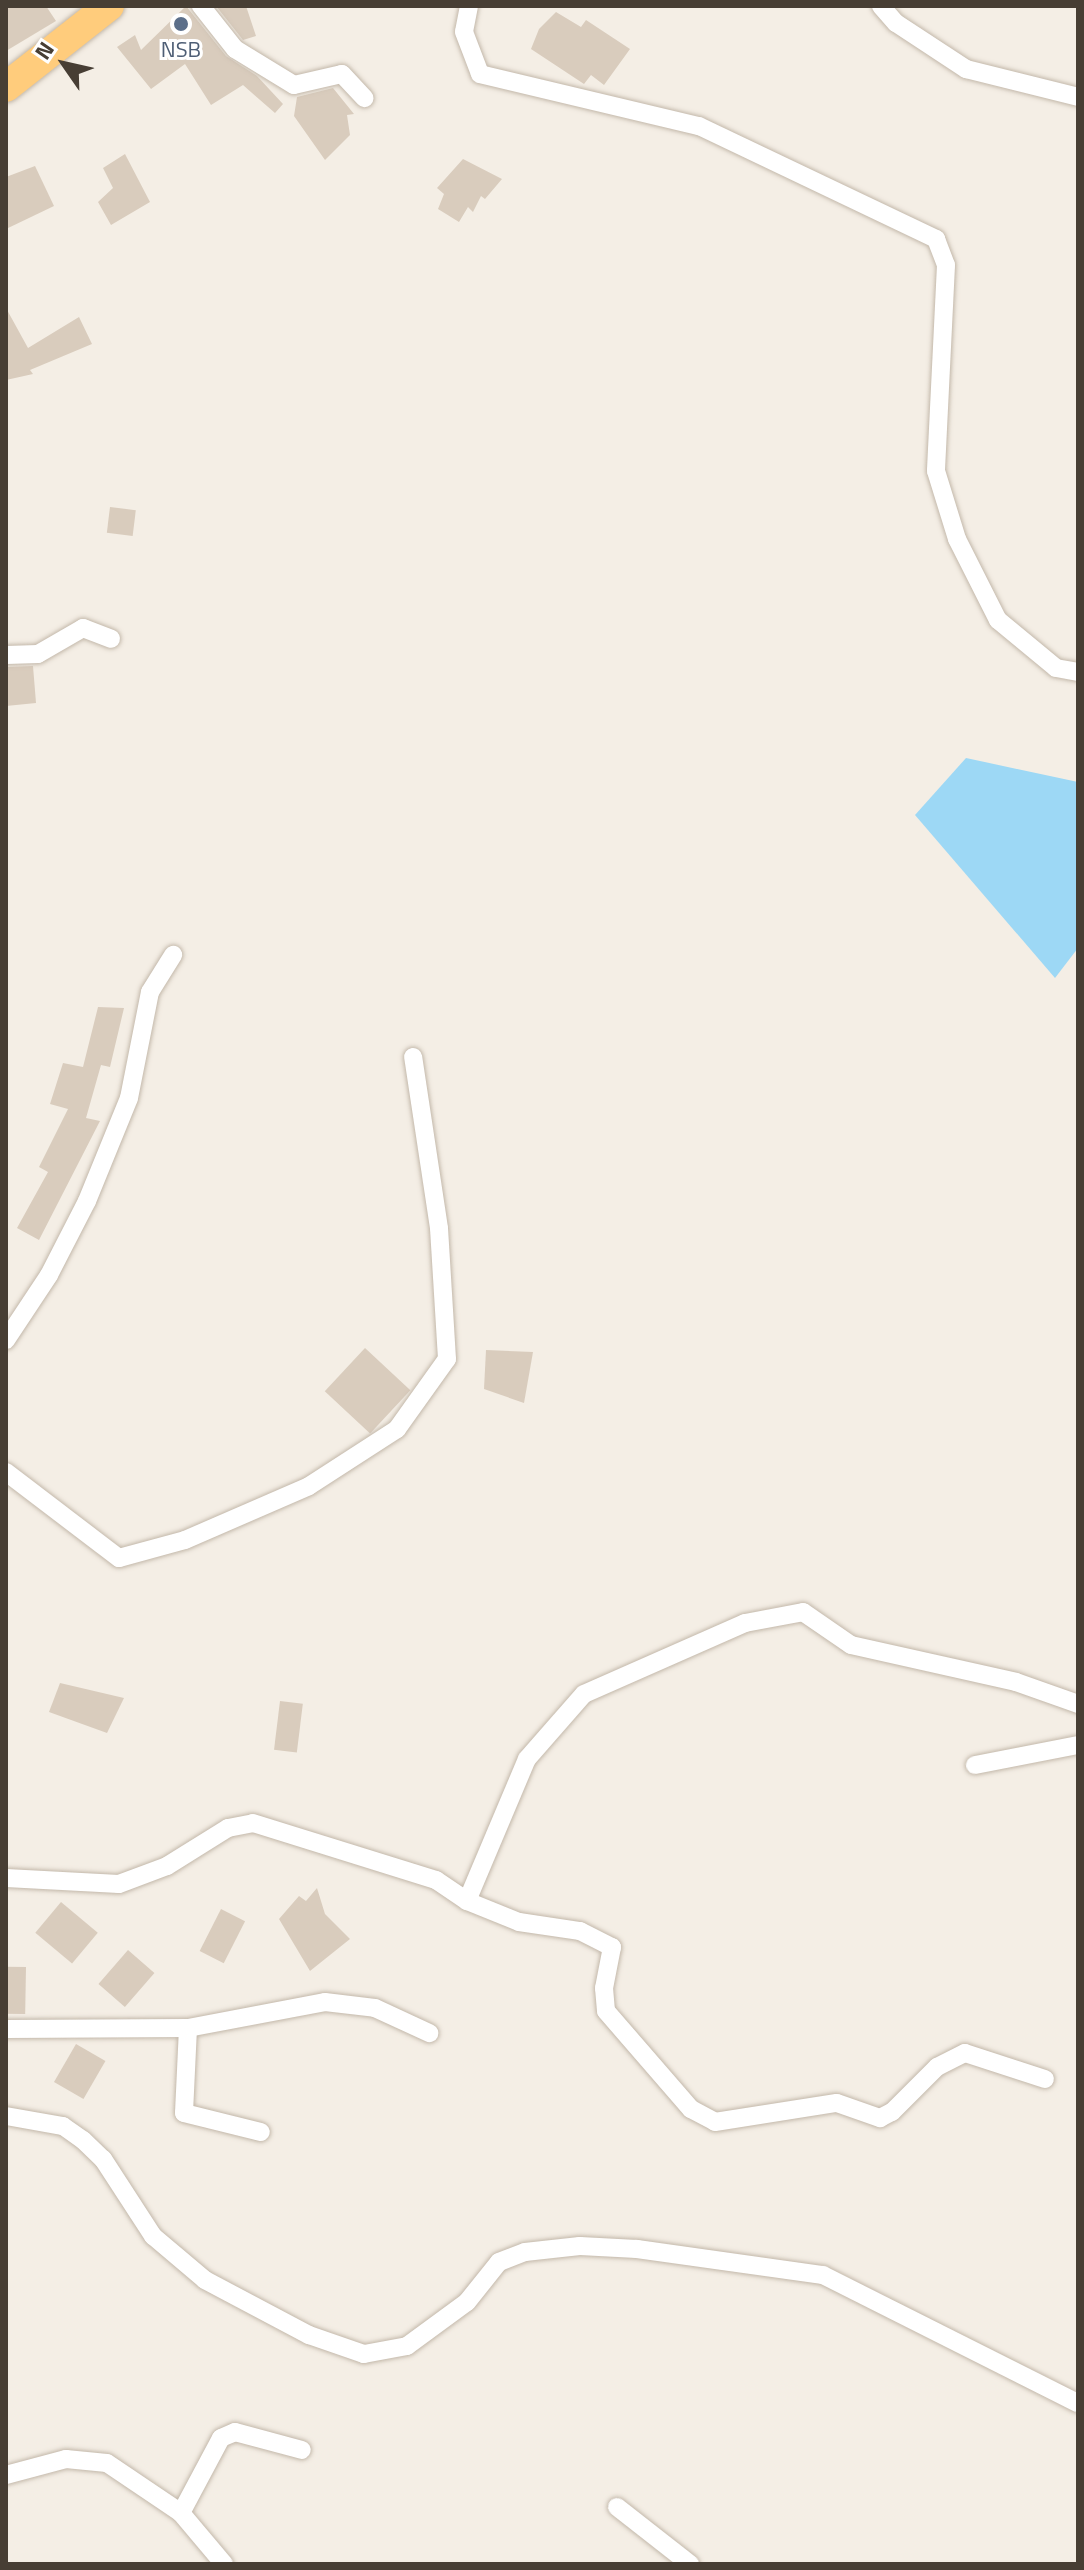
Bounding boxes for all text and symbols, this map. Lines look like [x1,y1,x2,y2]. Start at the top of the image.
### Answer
marker: NSB [172,15,190,33]
north arrow [24,24,104,104]
text: N [26,35,62,66]
place label: NSB [161,37,201,63]

